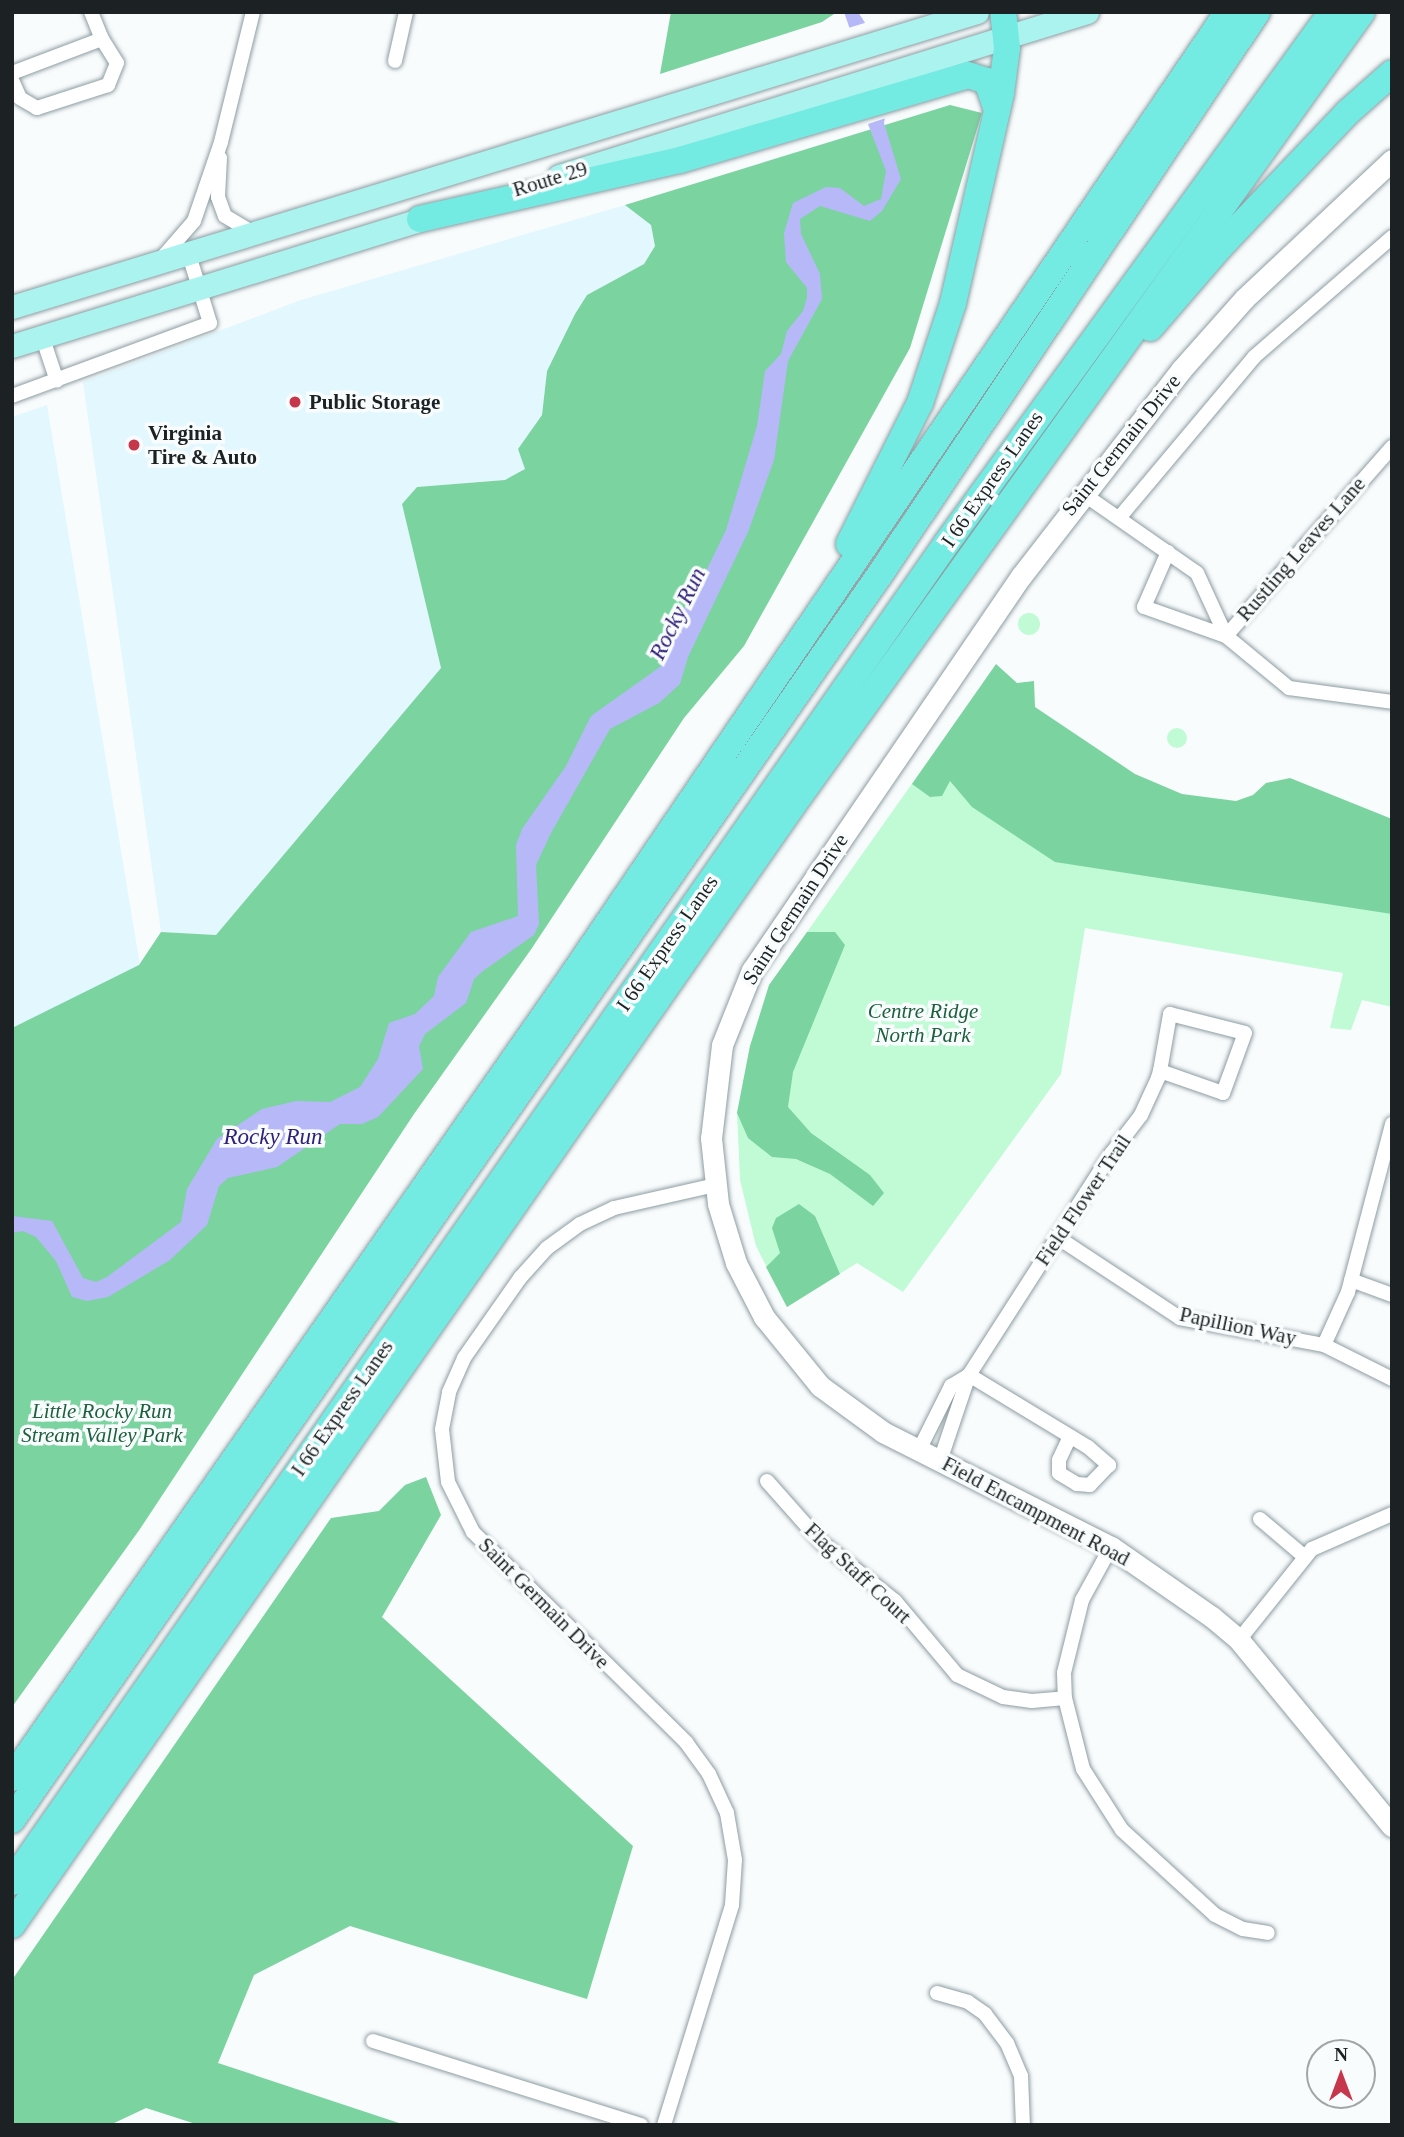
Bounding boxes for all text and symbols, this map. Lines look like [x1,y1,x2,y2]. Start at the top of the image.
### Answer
street label: Route 29 [510,156,590,202]
street label: Saint Germain Drive [1056,369,1186,521]
place label: Public Storage [309,389,440,415]
marker: Public Storage [287,394,303,410]
street label: I 66 Express Lanes [936,406,1048,552]
place label: Virginia Tire & Auto [148,420,258,470]
marker: Virginia Tire & Auto [126,437,142,453]
street label: Rustling Leaves Lane [1231,472,1371,626]
water label: Rocky Run [644,563,712,665]
street label: Saint Germain Drive [737,829,853,989]
street label: I 66 Express Lanes [611,870,723,1016]
park label: Centre Ridge North Park [868,998,978,1048]
water label: Rocky Run [224,1123,322,1151]
street label: Field Flower Trail [1030,1129,1136,1271]
street label: Papillion Way [1177,1301,1299,1351]
street label: I 66 Express Lanes [286,1335,398,1481]
park label: Little Rocky Run Stream Valley Park [21,1398,183,1448]
street label: Field Encampment Road [938,1451,1134,1571]
street label: Flag Staff Court [800,1517,916,1629]
street label: Saint Germain Drive [473,1532,615,1674]
north arrow [1306,2039,1376,2109]
text: N [1334,2044,1348,2065]

